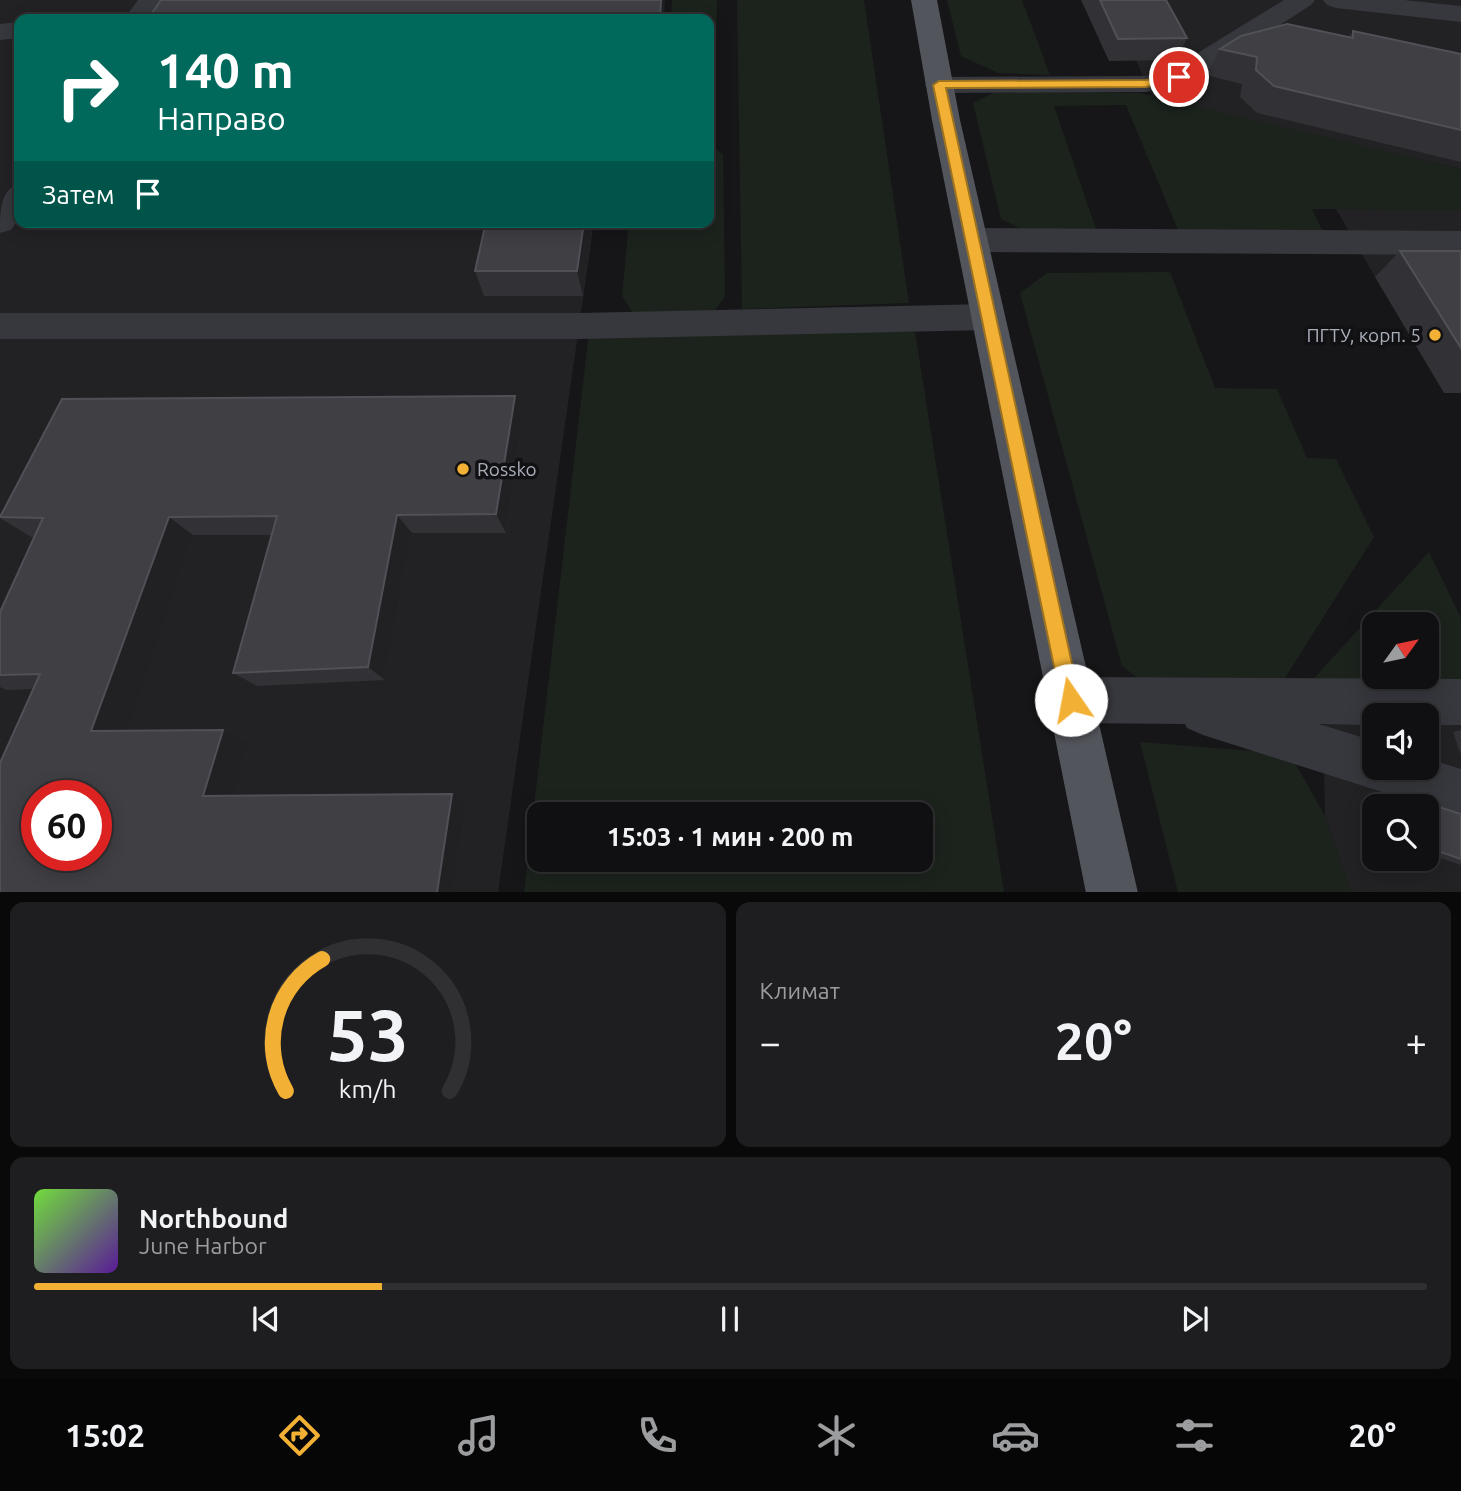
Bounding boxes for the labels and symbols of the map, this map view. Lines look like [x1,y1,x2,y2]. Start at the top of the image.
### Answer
pin [1149,47,1209,107]
place label: ПГТУ, корп. 5 [1306,324,1421,346]
marker: ПГТУ, корп. 5 [1427,327,1443,343]
place label: Rossko [477,458,537,480]
marker: Rossko [455,461,471,477]
north arrow [1362,612,1438,690]
position arrow [1034,663,1108,737]
speed limit sign: 60 [21,780,112,871]

